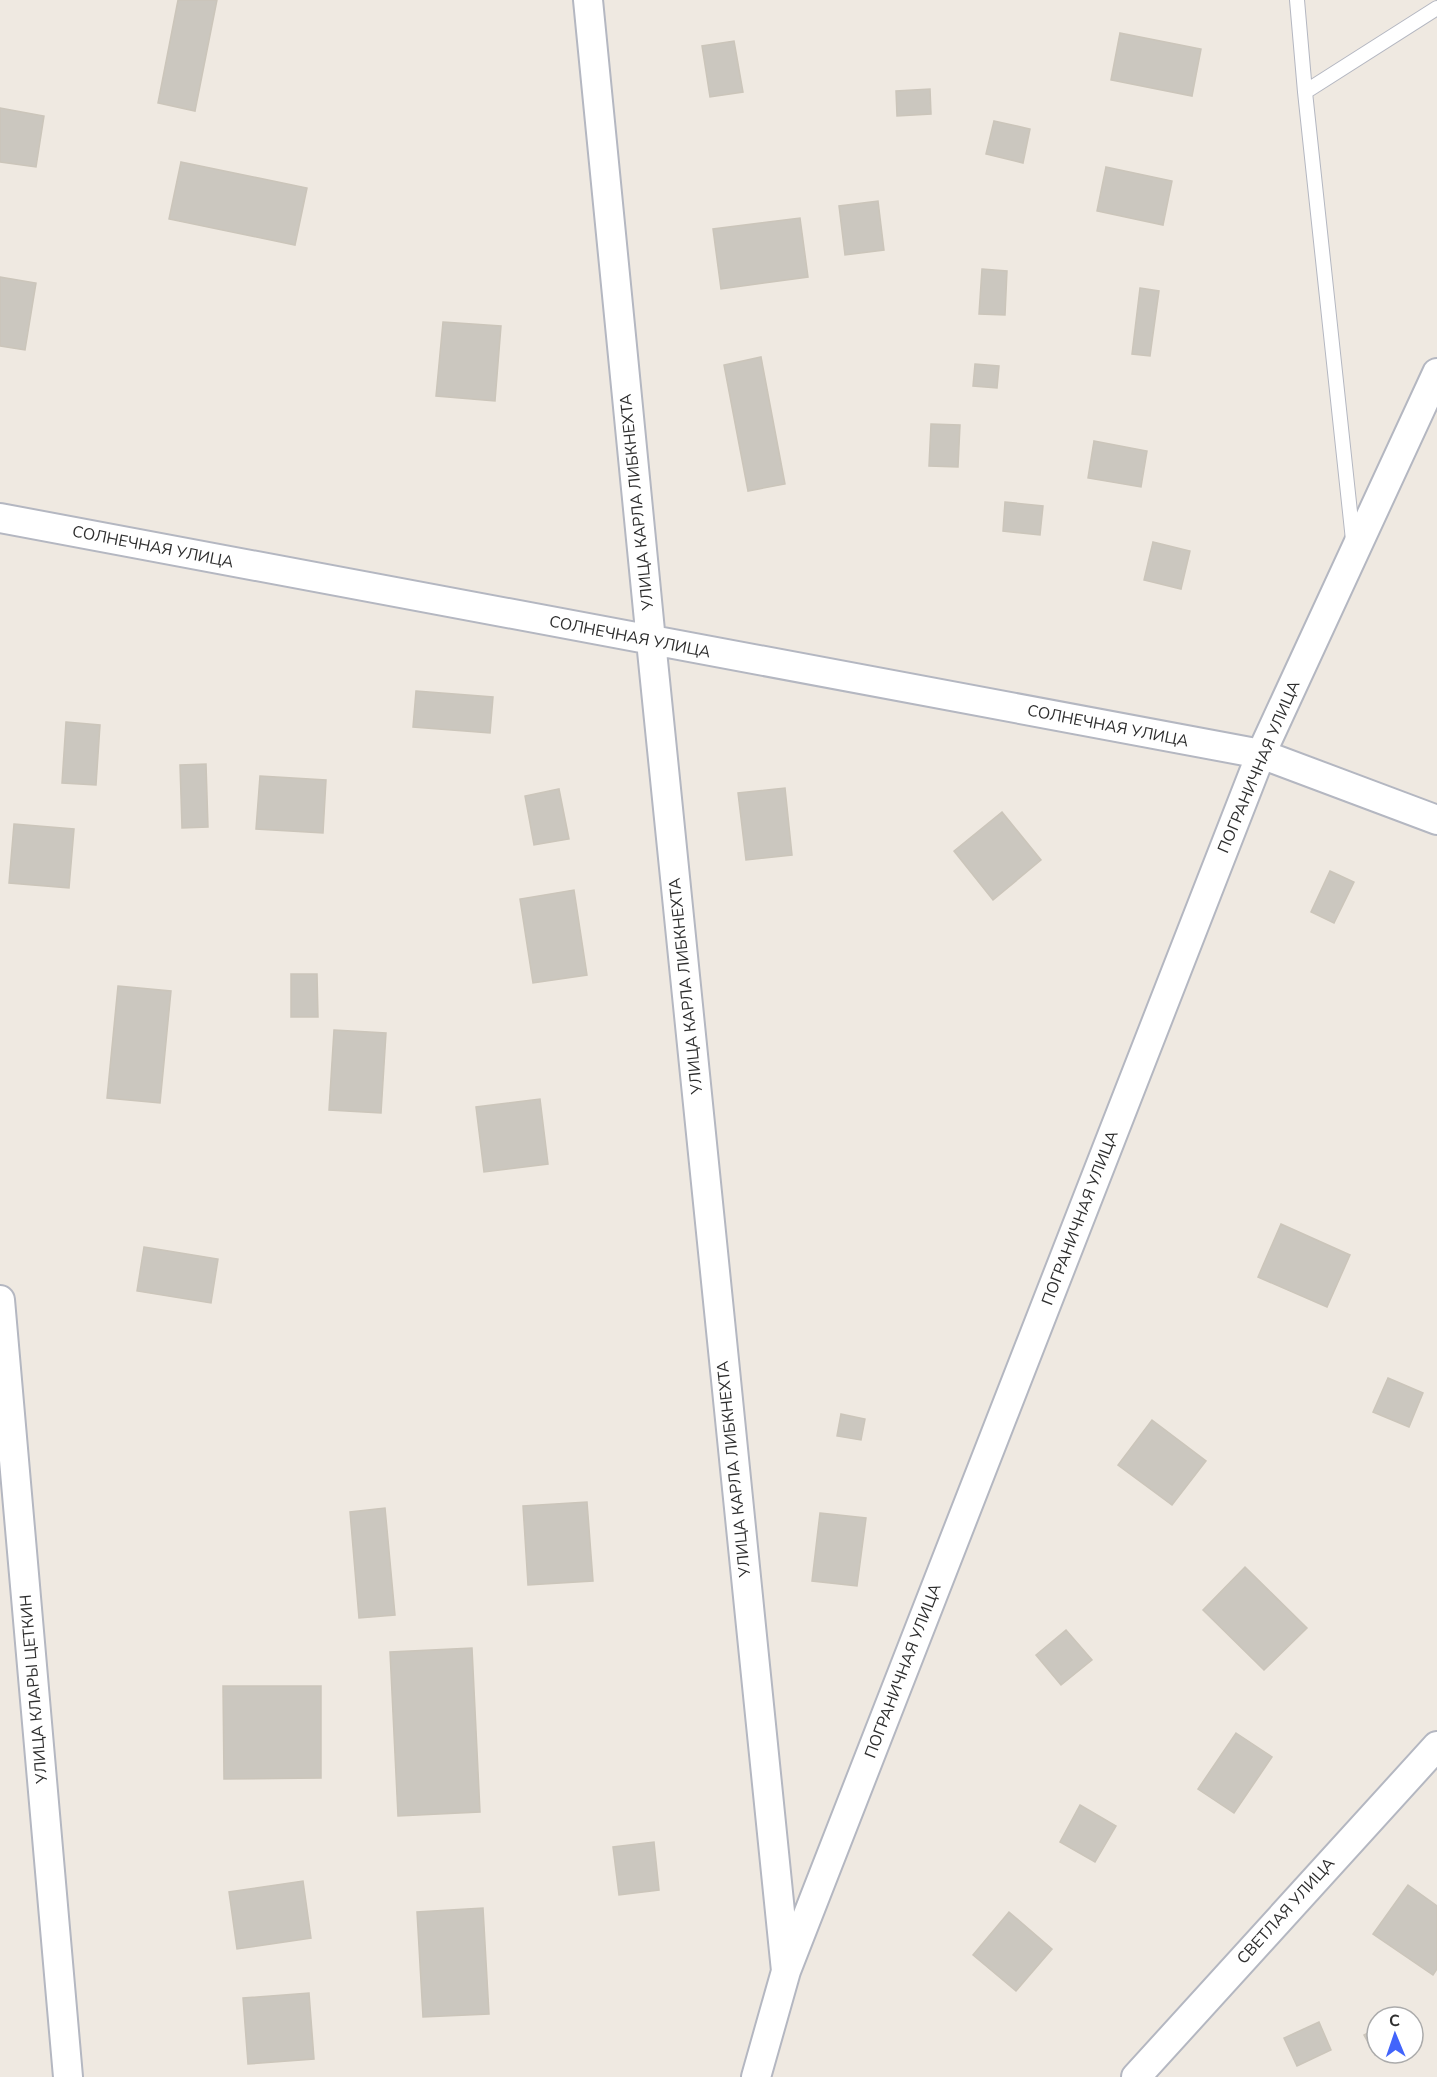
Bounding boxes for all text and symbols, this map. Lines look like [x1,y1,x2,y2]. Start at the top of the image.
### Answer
street label: УЛИЦА КАРЛА ЛИБКНЕХТА [615,392,659,612]
street label: СОЛНЕЧНАЯ УЛИЦА [70,521,236,574]
street label: СОЛНЕЧНАЯ УЛИЦА [547,611,713,664]
street label: ПОГРАНИЧНАЯ УЛИЦА [1213,677,1305,857]
street label: СОЛНЕЧНАЯ УЛИЦА [1025,700,1191,753]
street label: УЛИЦА КАРЛА ЛИБКНЕХТА [664,876,708,1096]
street label: ПОГРАНИЧНАЯ УЛИЦА [1037,1127,1124,1309]
street label: УЛИЦА КАРЛА ЛИБКНЕХТА [712,1359,756,1579]
street label: ПОГРАНИЧНАЯ УЛИЦА [860,1580,947,1762]
street label: УЛИЦА КЛАРЫ ЦЕТКИН [15,1594,53,1785]
street label: СВЕТЛАЯ УЛИЦА [1232,1853,1340,1969]
north arrow [1365,2005,1425,2065]
text: С [1389,2010,1400,2032]

